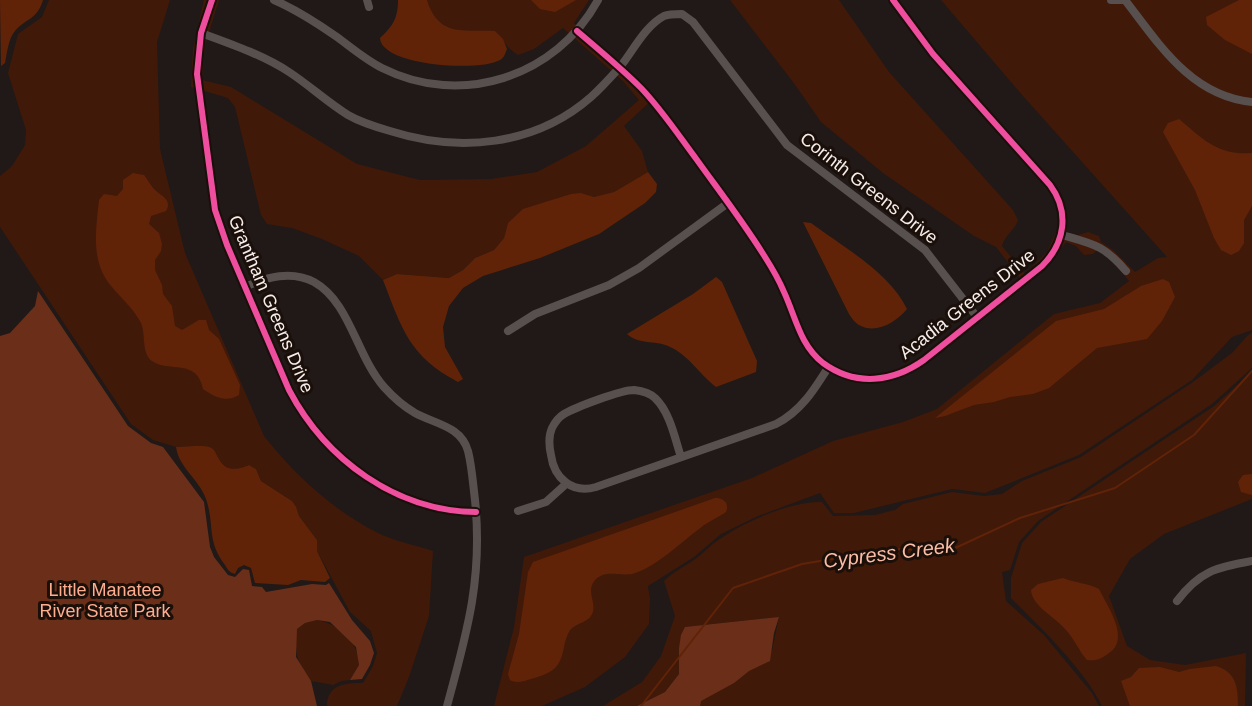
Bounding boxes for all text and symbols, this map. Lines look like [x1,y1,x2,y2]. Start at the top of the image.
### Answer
street label: Corinth Greens Drive [796,128,942,248]
street label: Grantham Greens Drive [224,212,318,396]
street label: Acadia Greens Drive [895,245,1039,363]
water label: Cypress Creek [822,534,957,572]
park label: Little Manatee River State Park [39,580,172,621]

